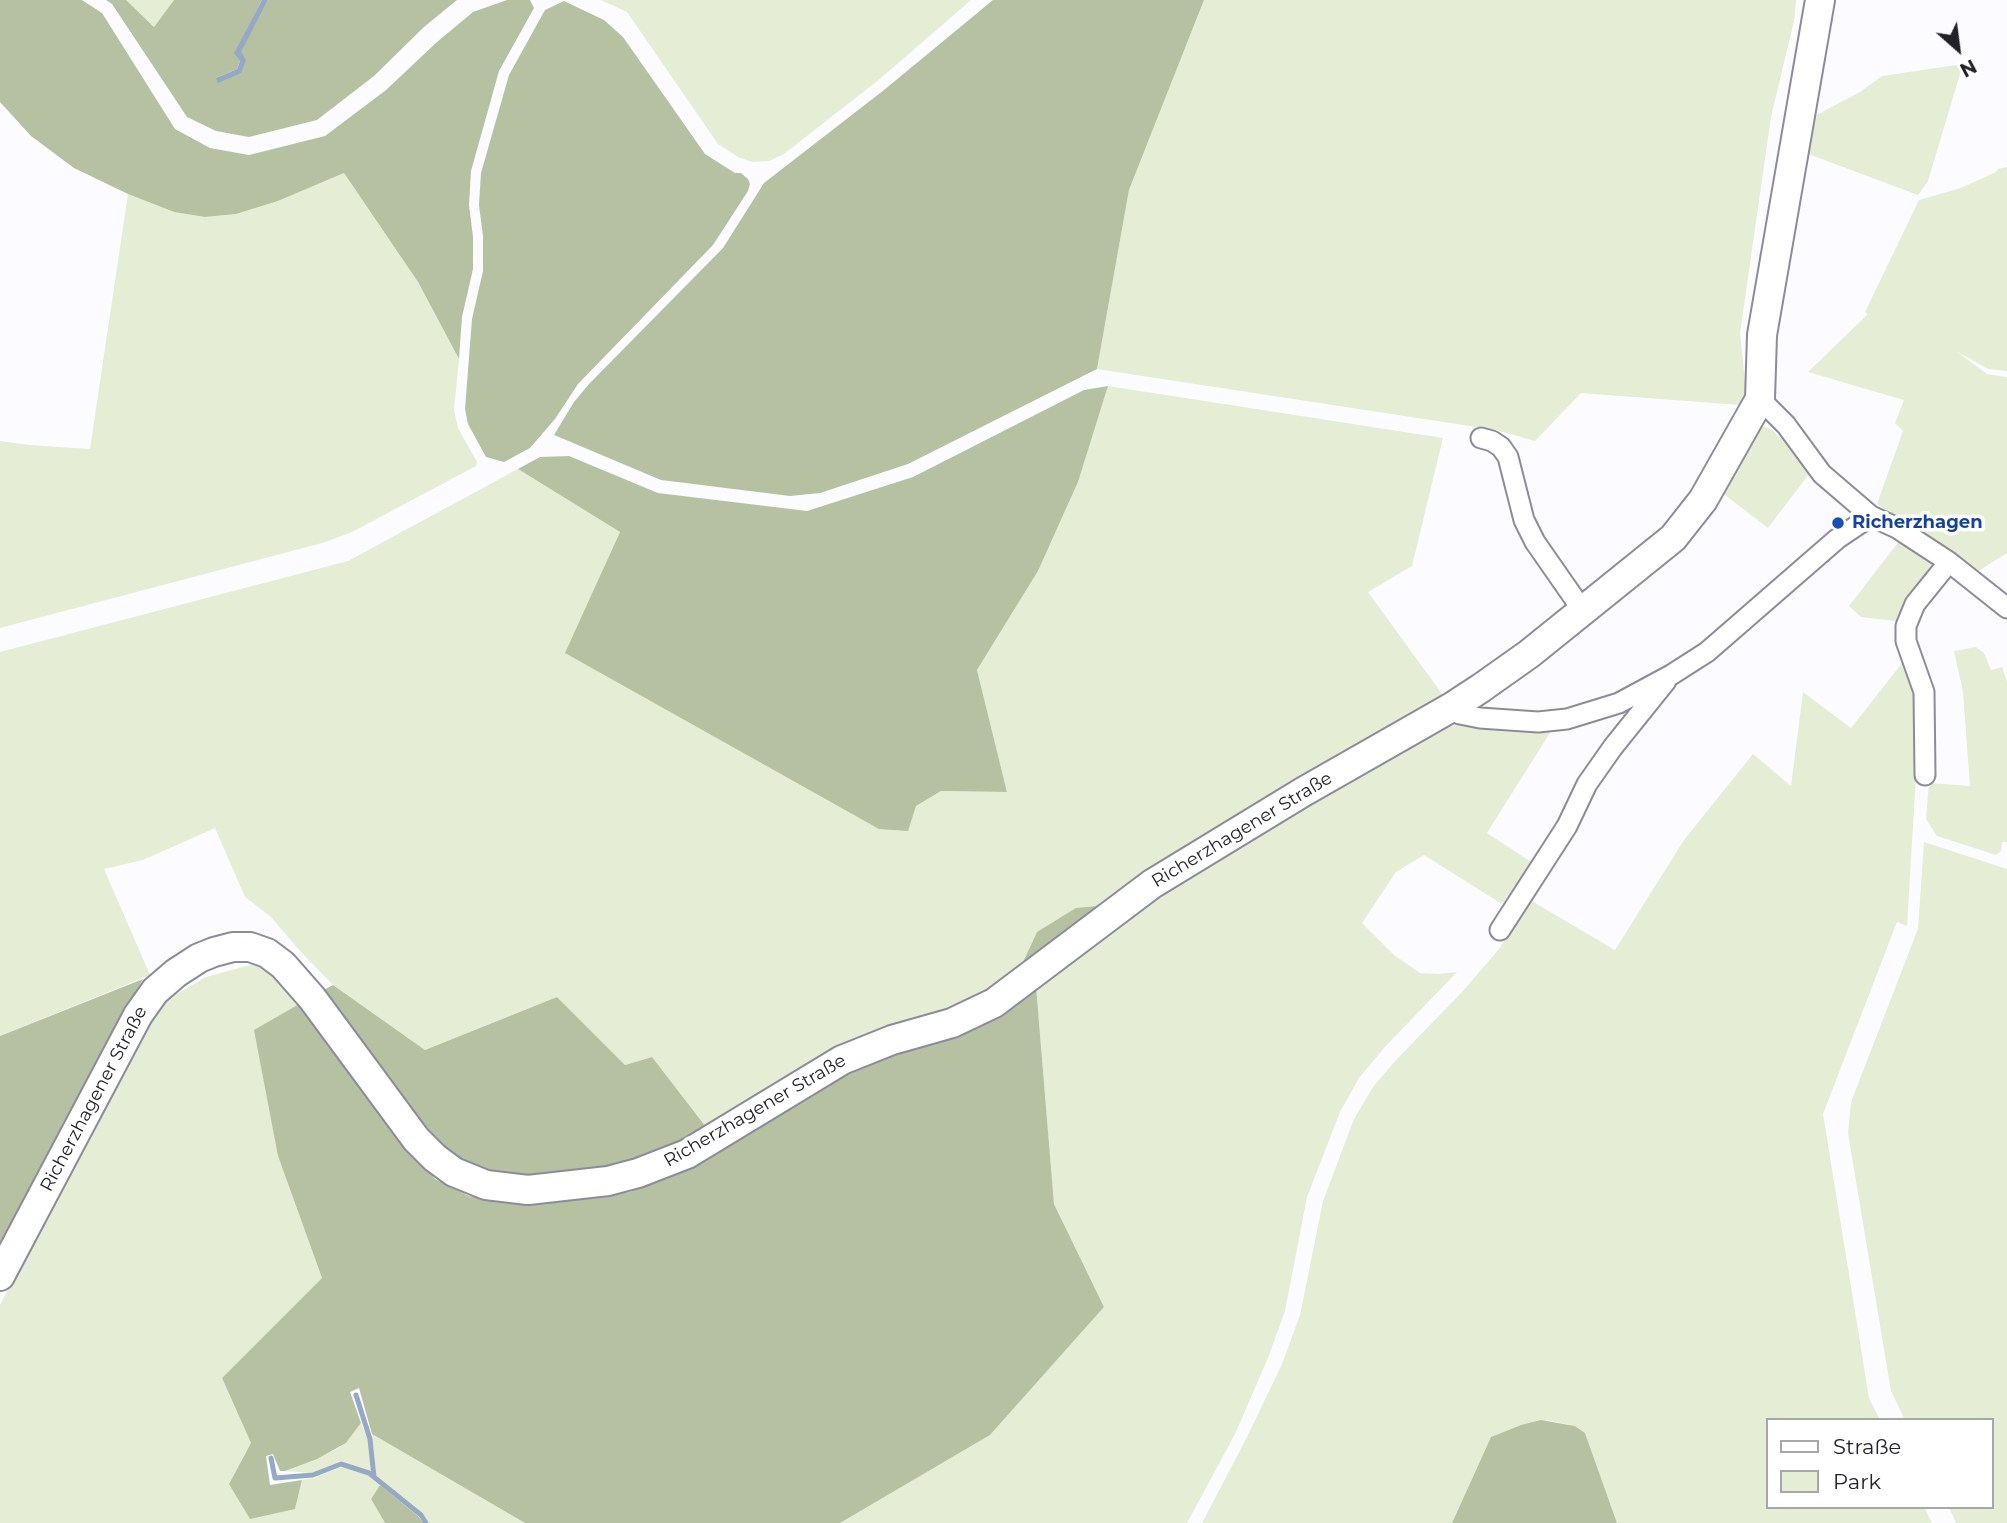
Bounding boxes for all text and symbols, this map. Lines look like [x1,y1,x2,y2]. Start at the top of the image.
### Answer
north arrow [1923,14,1993,84]
text: N [1956,54,1980,82]
place label: Richerzhagen [1852,512,1983,534]
marker: Richerzhagen [1830,515,1846,531]
street label: Richerzhagener Straße [1148,768,1336,892]
street label: Richerzhagener Straße [36,1003,152,1195]
street label: Richerzhagener Straße [660,1050,850,1172]
legend [1766,1418,1993,1509]
text: Straße [1833,1434,1901,1459]
text: Park [1833,1469,1881,1494]

